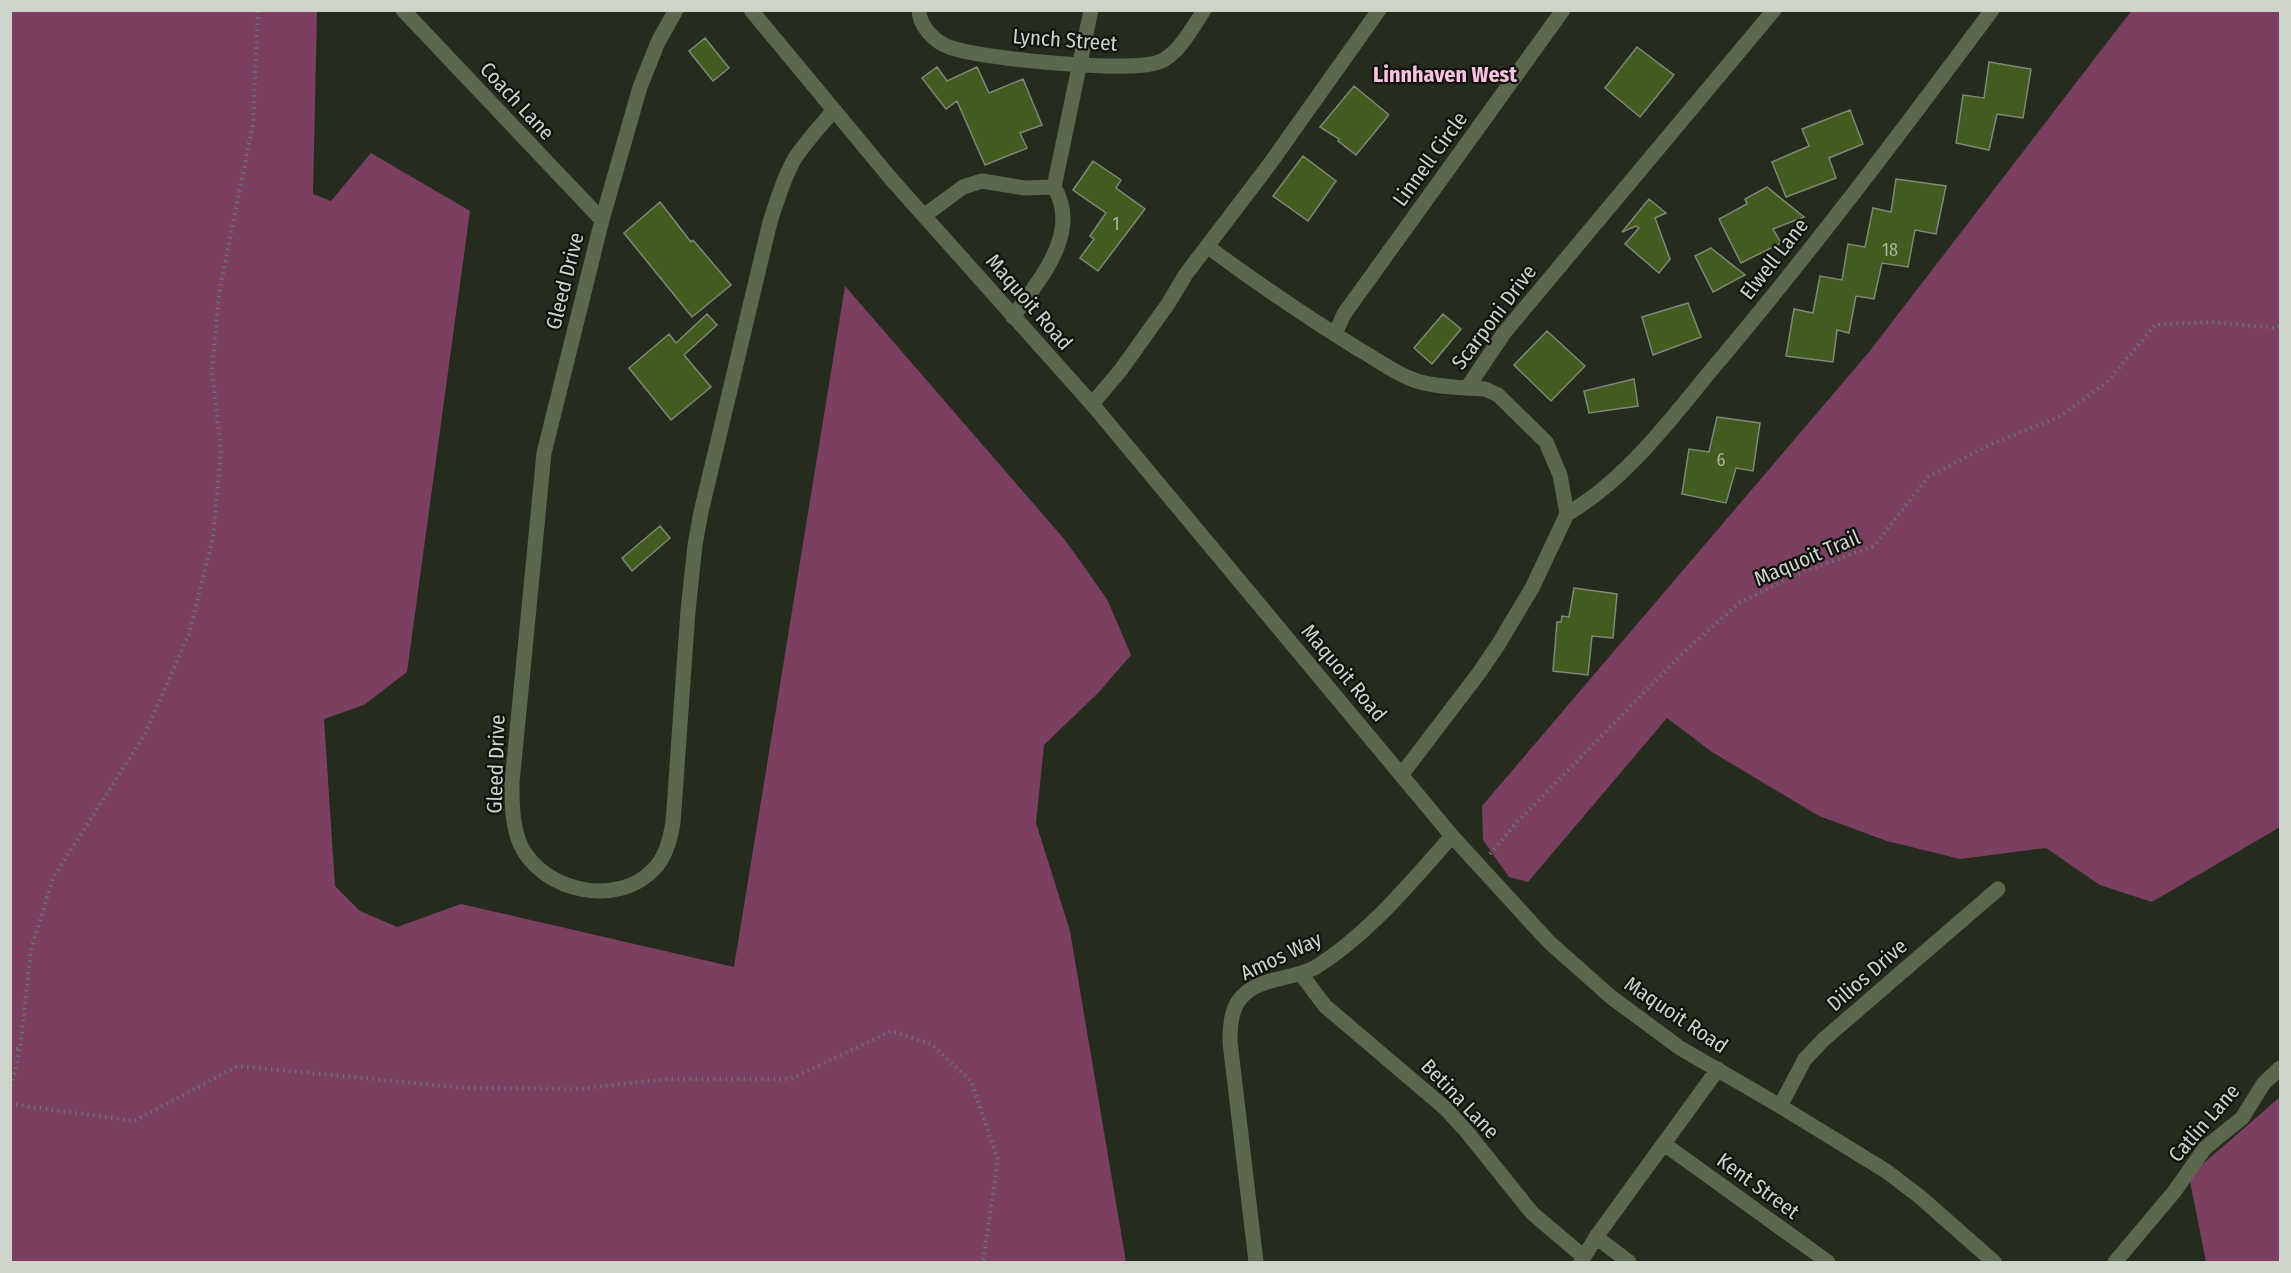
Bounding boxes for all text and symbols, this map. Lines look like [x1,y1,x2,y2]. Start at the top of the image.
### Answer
street label: Lynch Street [1012,23,1118,57]
street label: Coach Lane [474,57,560,145]
district label: Linnhaven West [1373,61,1517,88]
street label: Linnell Circle [1387,107,1473,211]
house number: 1 [1112,213,1120,235]
street label: Elwell Lane [1734,213,1814,305]
street label: Gleed Drive [540,230,590,332]
house number: 18 [1882,239,1898,261]
street label: Maquoit Road [980,249,1078,355]
street label: Scarponi Drive [1446,259,1542,375]
house number: 6 [1717,449,1726,471]
street label: Maquoit Trail [1750,524,1864,592]
street label: Maquoit Road [1296,619,1392,727]
street label: Gleed Drive [481,714,511,814]
street label: Amos Way [1236,926,1326,986]
street label: Dilios Drive [1822,933,1912,1017]
street label: Maquoit Road [1619,971,1733,1059]
street label: Betina Lane [1415,1054,1505,1144]
street label: Catlin Lane [2163,1079,2245,1167]
street label: Kent Street [1712,1147,1804,1225]

